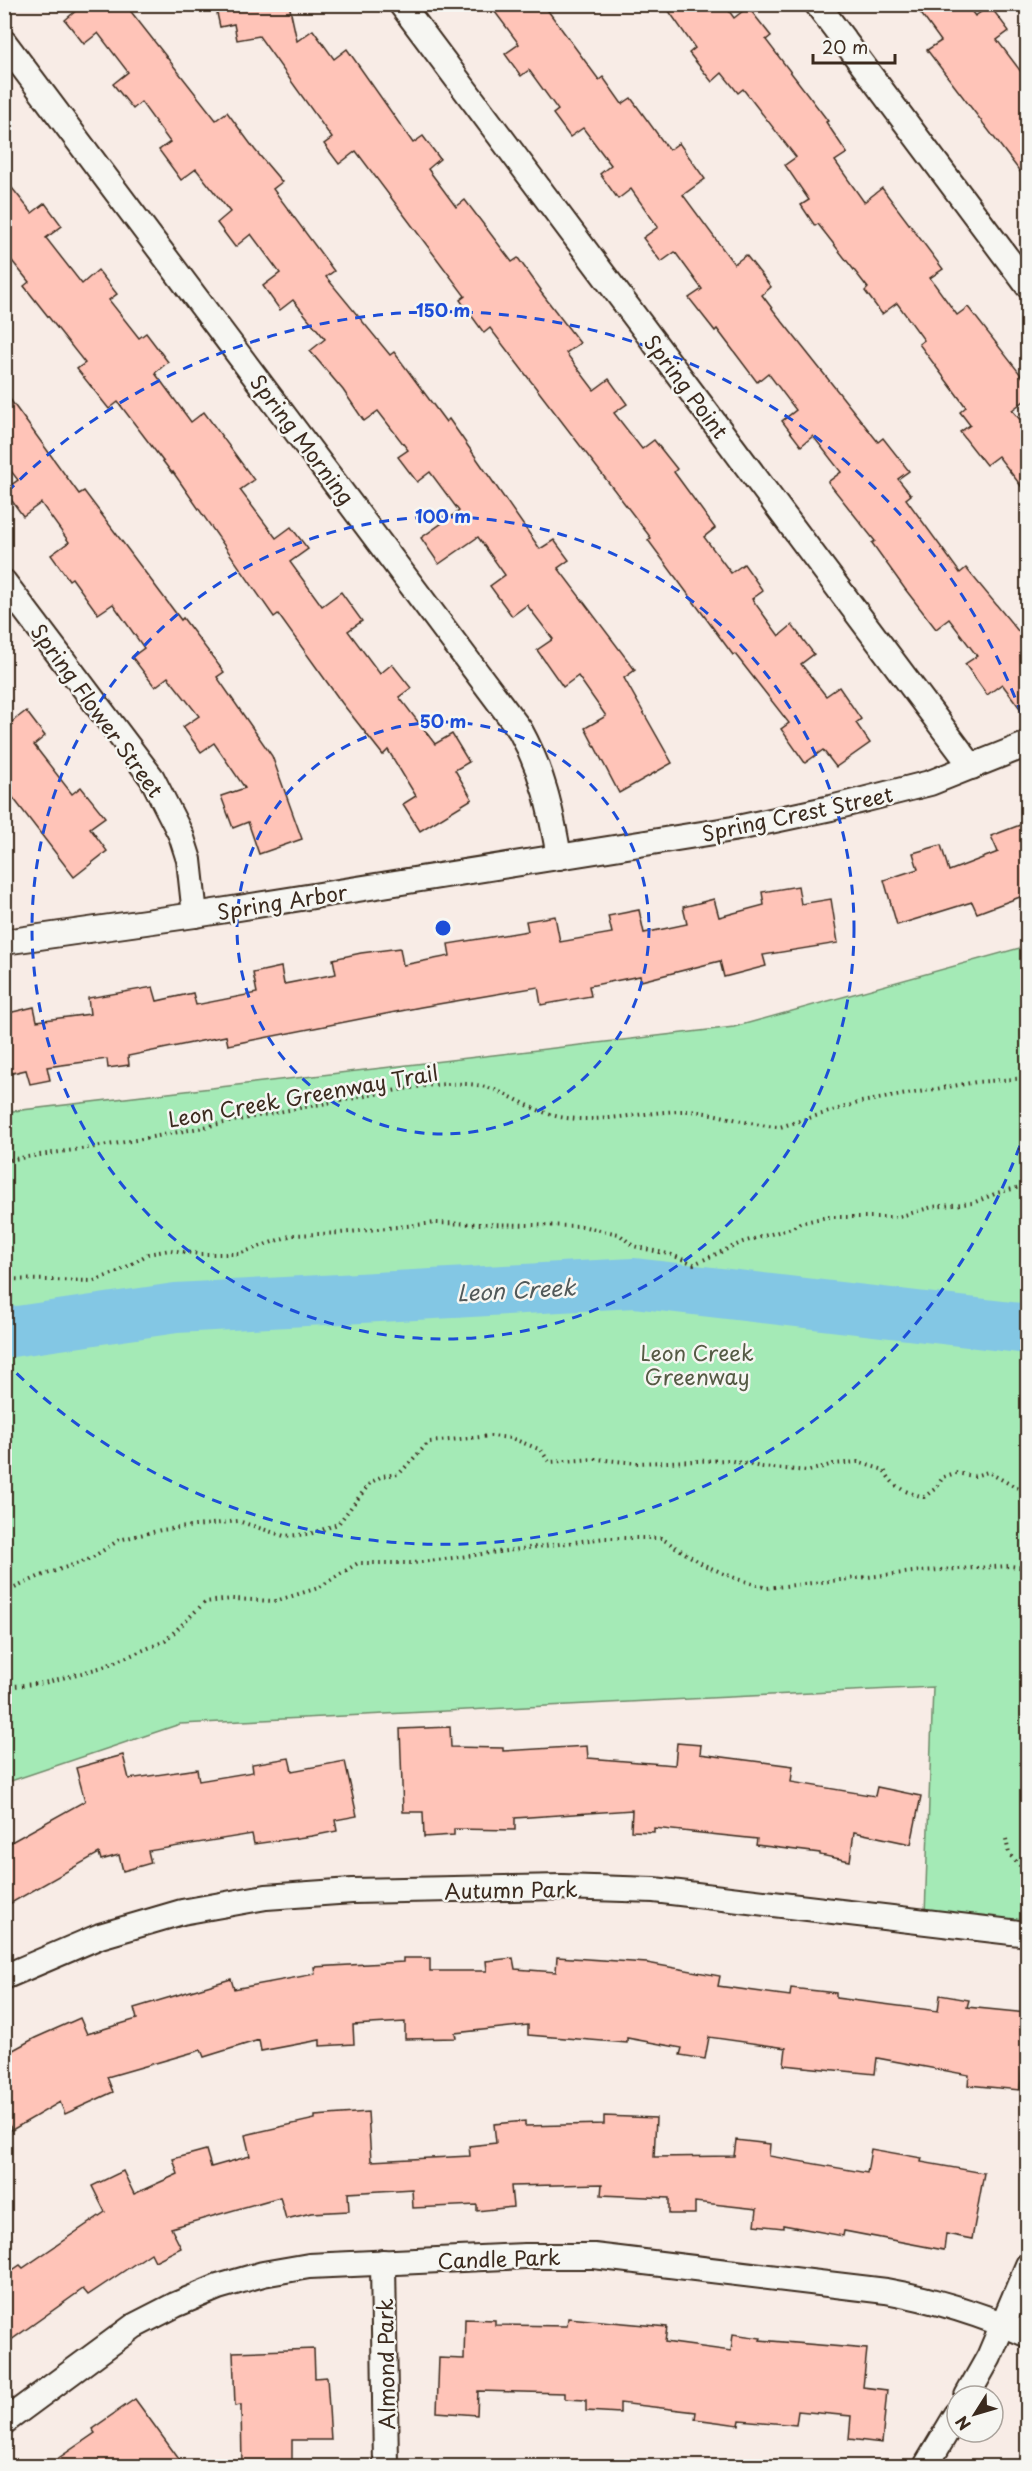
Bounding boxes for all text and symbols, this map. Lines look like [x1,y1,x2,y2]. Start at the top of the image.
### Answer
scale bar [813,27,896,65]
text: 20 m [822,33,868,60]
text: 150 m [416,296,470,323]
street label: Spring Point [637,327,737,445]
street label: Spring Morning [243,367,363,511]
text: 100 m [415,502,471,529]
street label: Spring Flower Street [24,616,172,804]
text: 50 m [420,707,466,734]
street label: Spring Crest Street [698,777,896,849]
street label: Spring Arbor [215,875,350,927]
centre of rings [433,918,453,938]
street label: Leon Creek Greenway Trail [165,1055,441,1135]
water label: Leon Creek [456,1269,578,1309]
park label: Leon Creek Greenway [640,1336,754,1392]
street label: Autumn Park [444,1872,578,1906]
street label: Candle Park [437,2240,561,2276]
street label: Almond Park [368,2298,402,2430]
north arrow [945,2384,1005,2444]
text: N [949,2411,976,2436]

